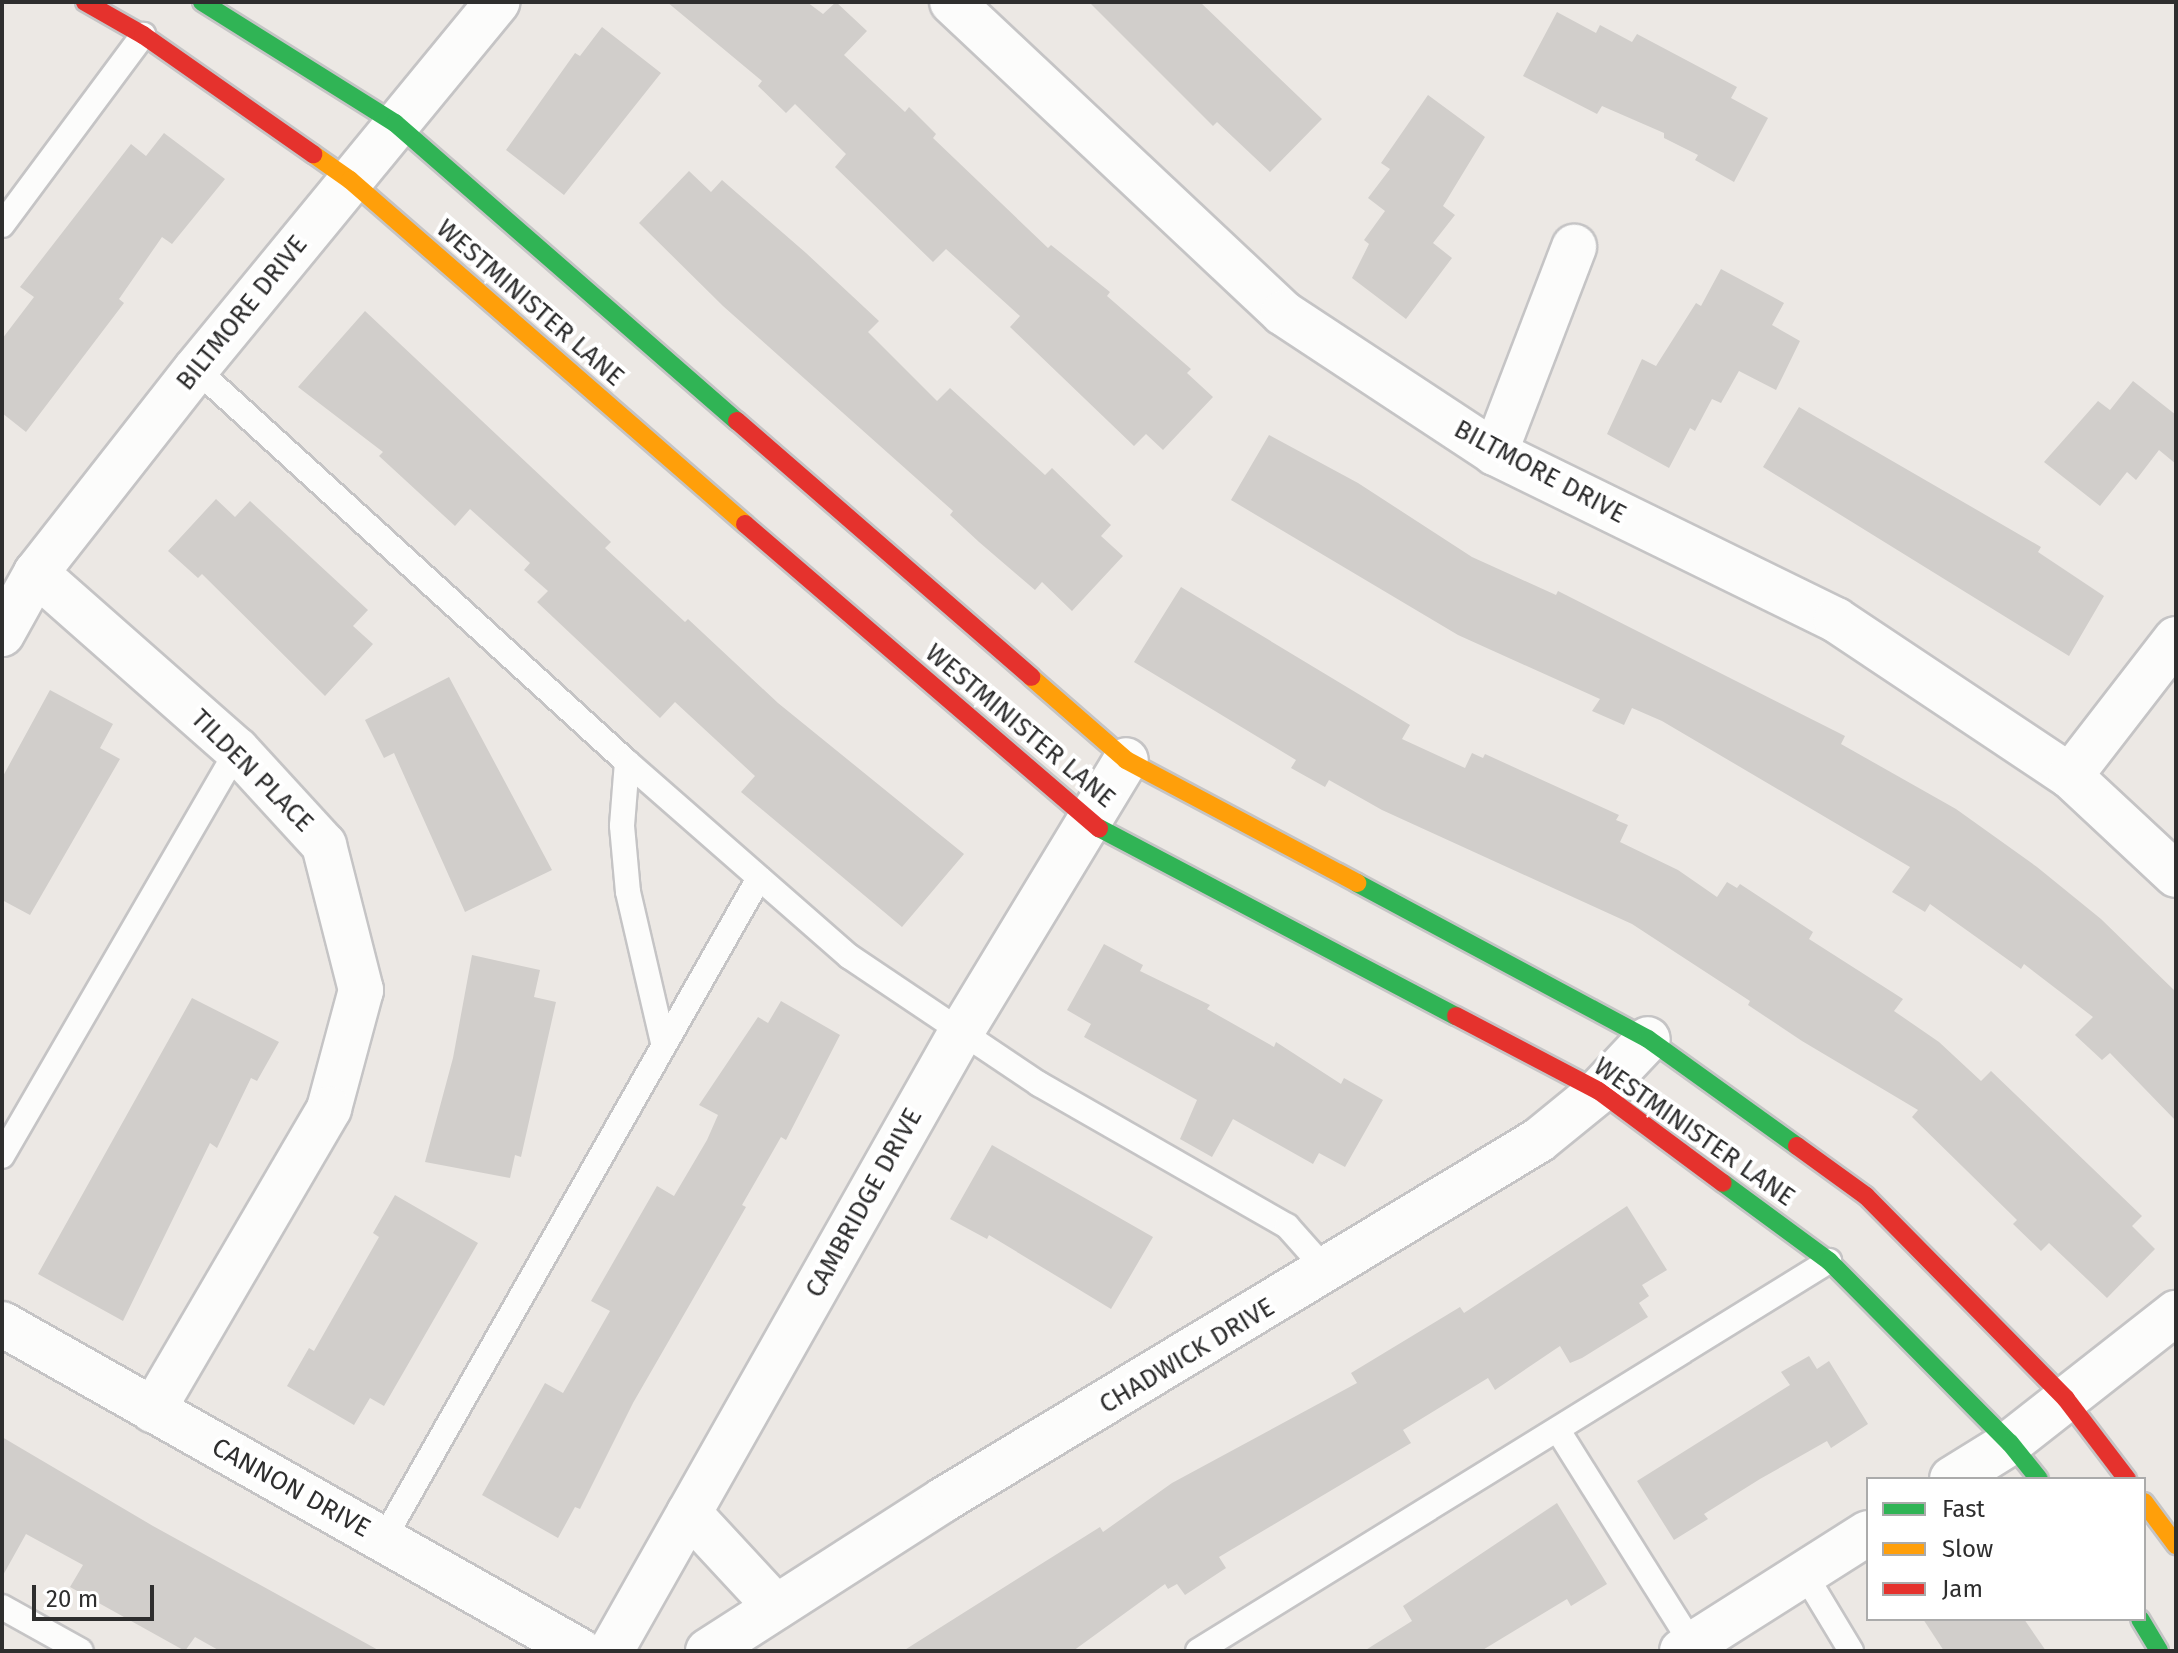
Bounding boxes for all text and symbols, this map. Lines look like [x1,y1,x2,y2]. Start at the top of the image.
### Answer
street label: WESTMINISTER LANE [430,213,630,393]
street label: BILTMORE DRIVE [170,229,314,397]
street label: BILTMORE DRIVE [1449,414,1631,530]
street label: WESTMINISTER LANE [919,638,1121,814]
street label: TILDEN PLACE [184,703,320,839]
street label: WESTMINISTER LANE [1588,1051,1800,1213]
street label: CAMBRIDGE DRIVE [799,1103,929,1303]
street label: CHADWICK DRIVE [1094,1292,1280,1420]
street label: CANNON DRIVE [206,1432,376,1544]
legend [1866,1477,2146,1621]
text: Fast [1942,1495,1985,1523]
text: Slow [1942,1535,1993,1563]
scale bar [36,1569,158,1619]
text: Jam [1942,1575,1983,1603]
text: 20 m [46,1585,98,1613]

